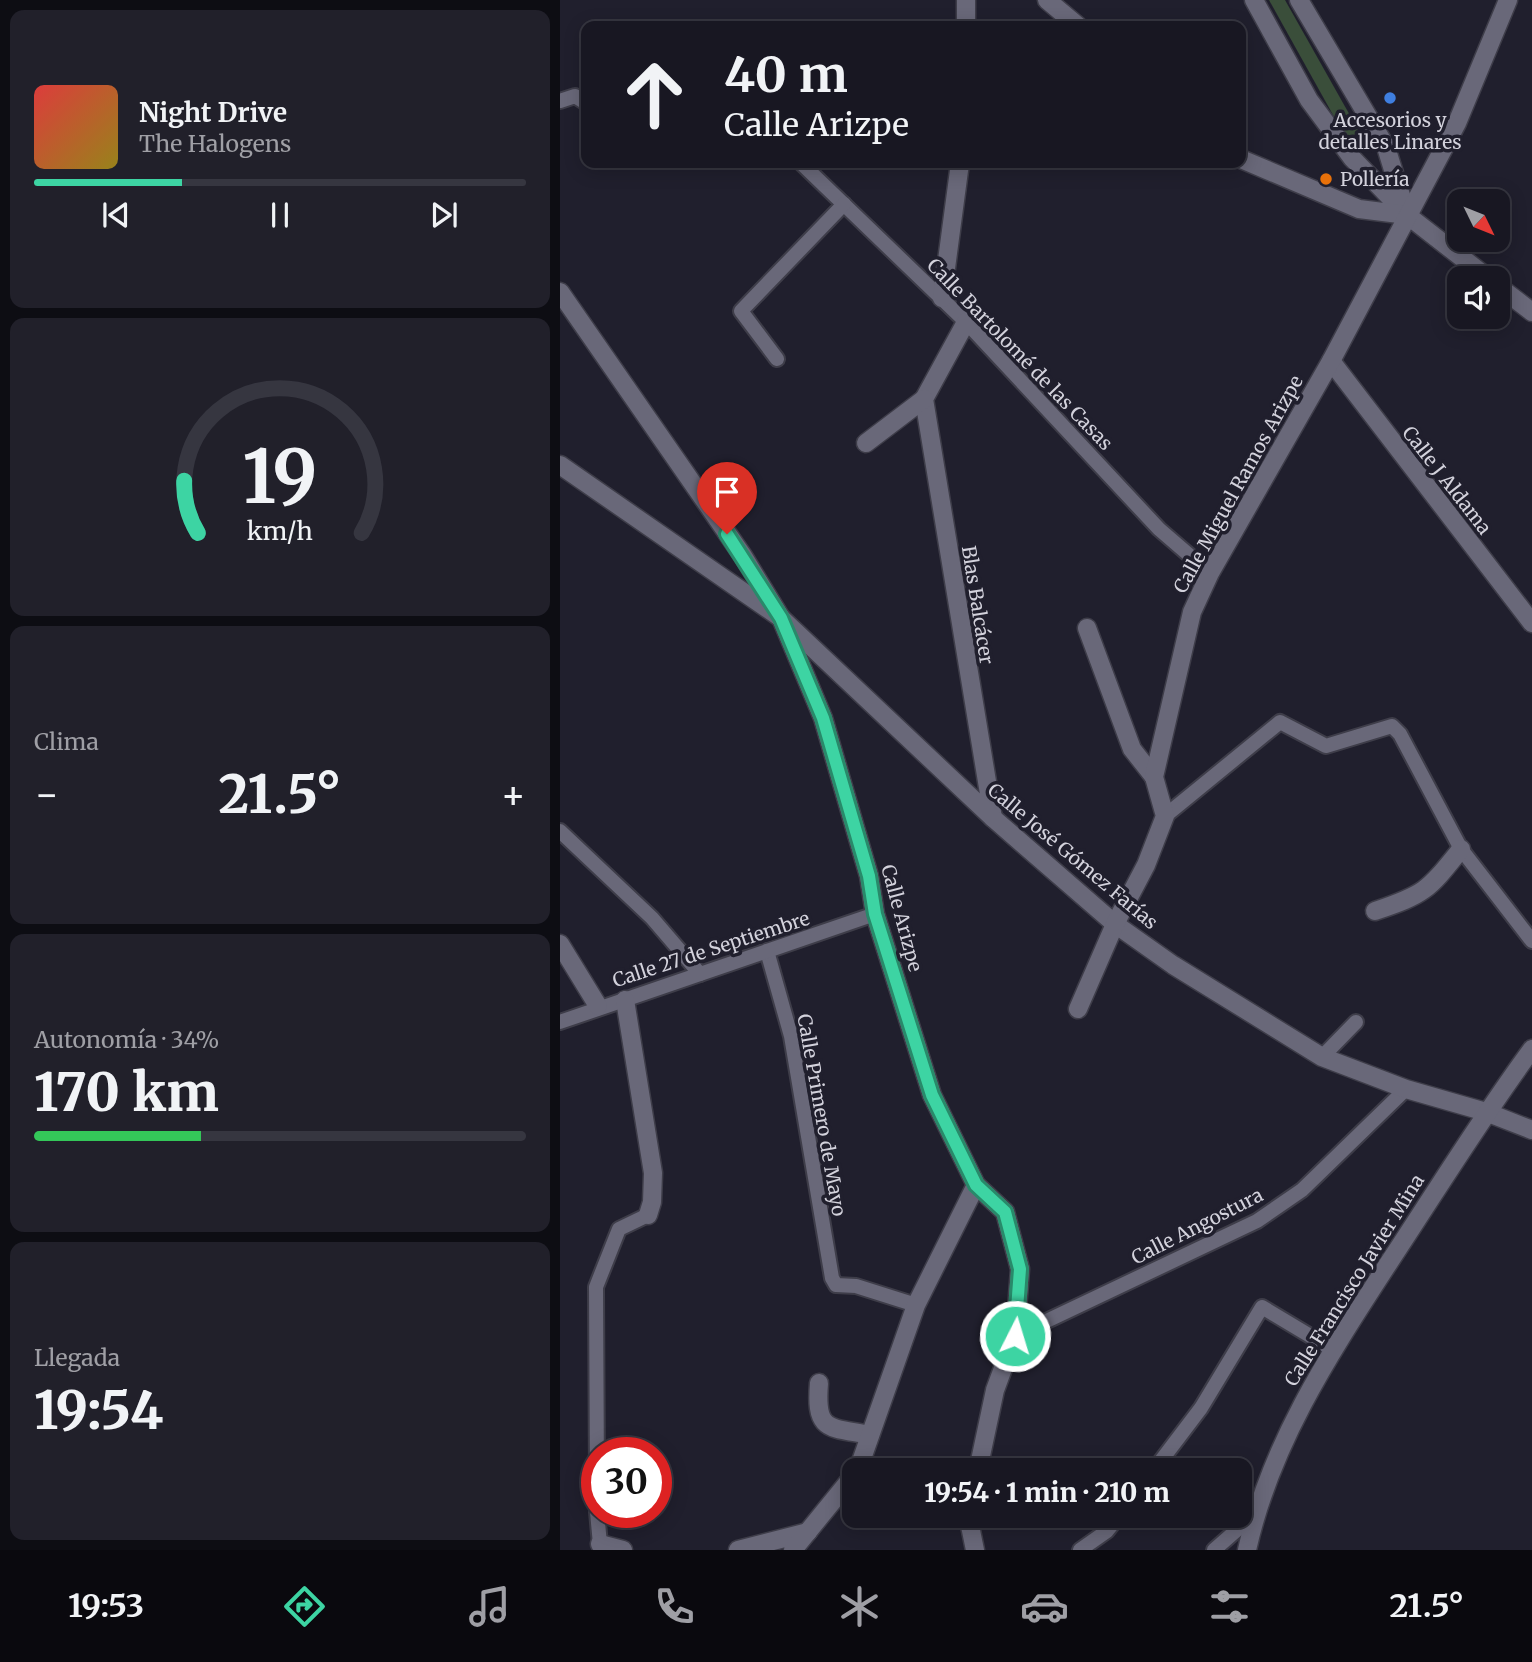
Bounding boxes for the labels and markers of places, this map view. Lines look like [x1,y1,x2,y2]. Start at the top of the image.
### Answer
marker: Accesorios y detalles Linares [1382,90,1398,106]
place label: Accesorios y detalles Linares [1318,108,1462,154]
place label: Pollería [1340,167,1409,191]
marker: Pollería [1318,171,1334,187]
pin [697,462,757,534]

